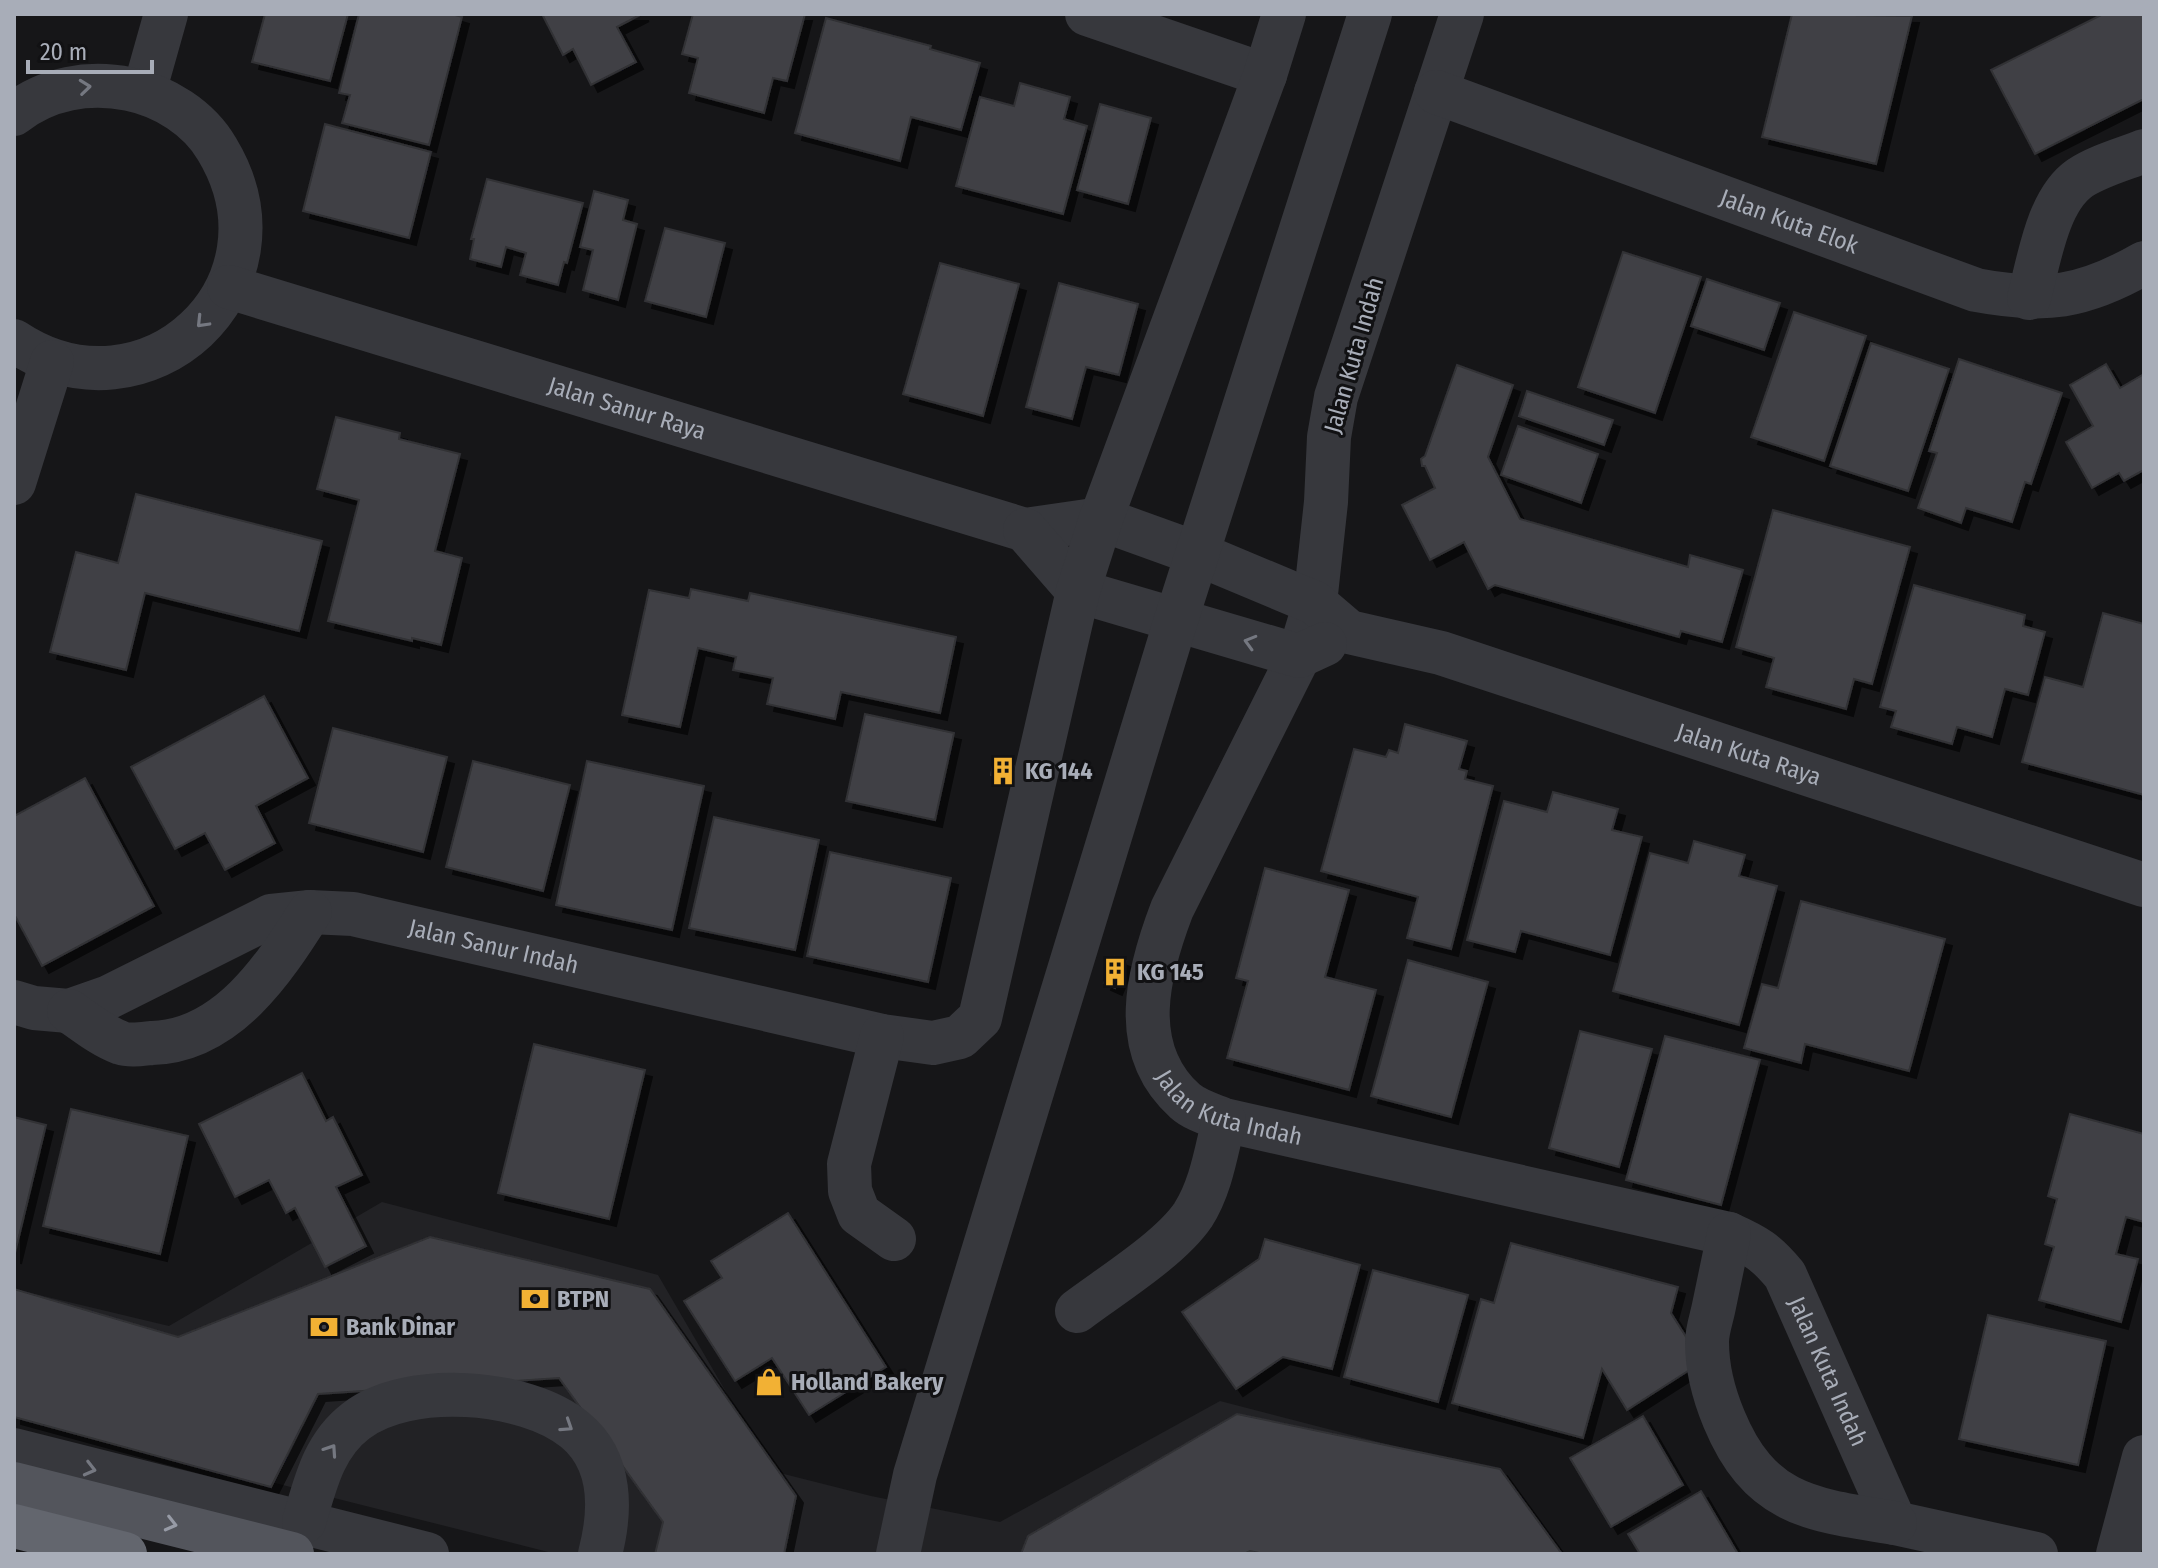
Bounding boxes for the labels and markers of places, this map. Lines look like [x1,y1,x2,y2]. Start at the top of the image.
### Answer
building icon: KG 144 [988,756,1018,786]
place label: KG 144 [1025,757,1093,785]
building icon: KG 145 [1100,957,1130,987]
place label: KG 145 [1137,958,1204,986]
bank icon: BTPN [520,1284,550,1314]
place label: BTPN [557,1285,609,1313]
bank icon: Bank Dinar [309,1312,339,1342]
place label: Bank Dinar [346,1313,455,1341]
shop icon: Holland Bakery [754,1367,784,1397]
place label: Holland Bakery [791,1368,944,1396]

